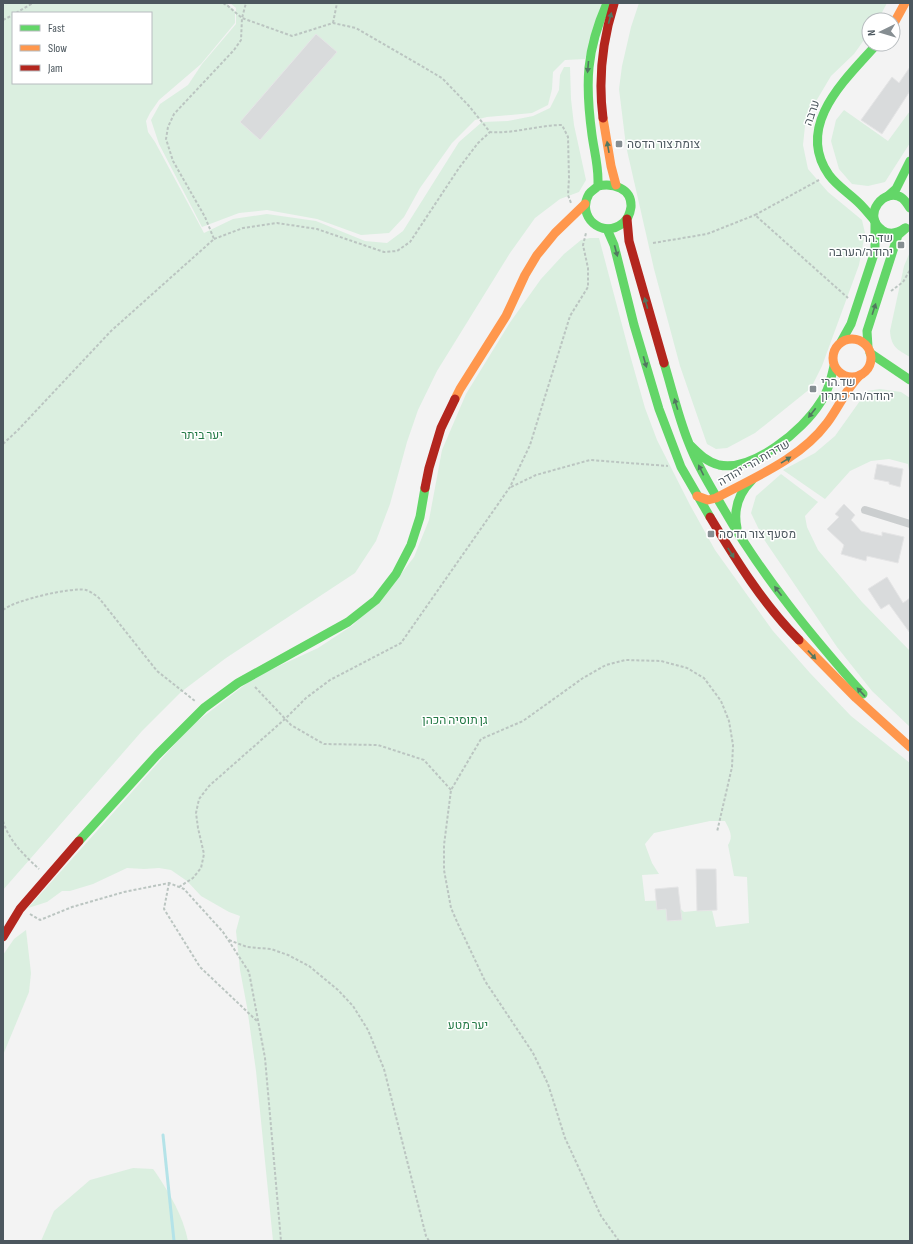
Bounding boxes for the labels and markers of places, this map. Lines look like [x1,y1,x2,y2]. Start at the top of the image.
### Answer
place label: צומת צור הדסה [627,137,700,152]
marker: צומת צור הדסה [614,139,624,149]
place label: שד.הרי יהודה/הערבה [829,231,893,260]
marker: שד.הרי יהודה/הערבה [896,240,906,250]
place label: שד.הרי יהודה/הר כתרון [821,375,894,404]
marker: שד.הרי יהודה/הר כתרון [808,384,818,394]
place label: מסעף צור הדסה [719,527,796,542]
marker: מסעף צור הדסה [706,529,716,539]

